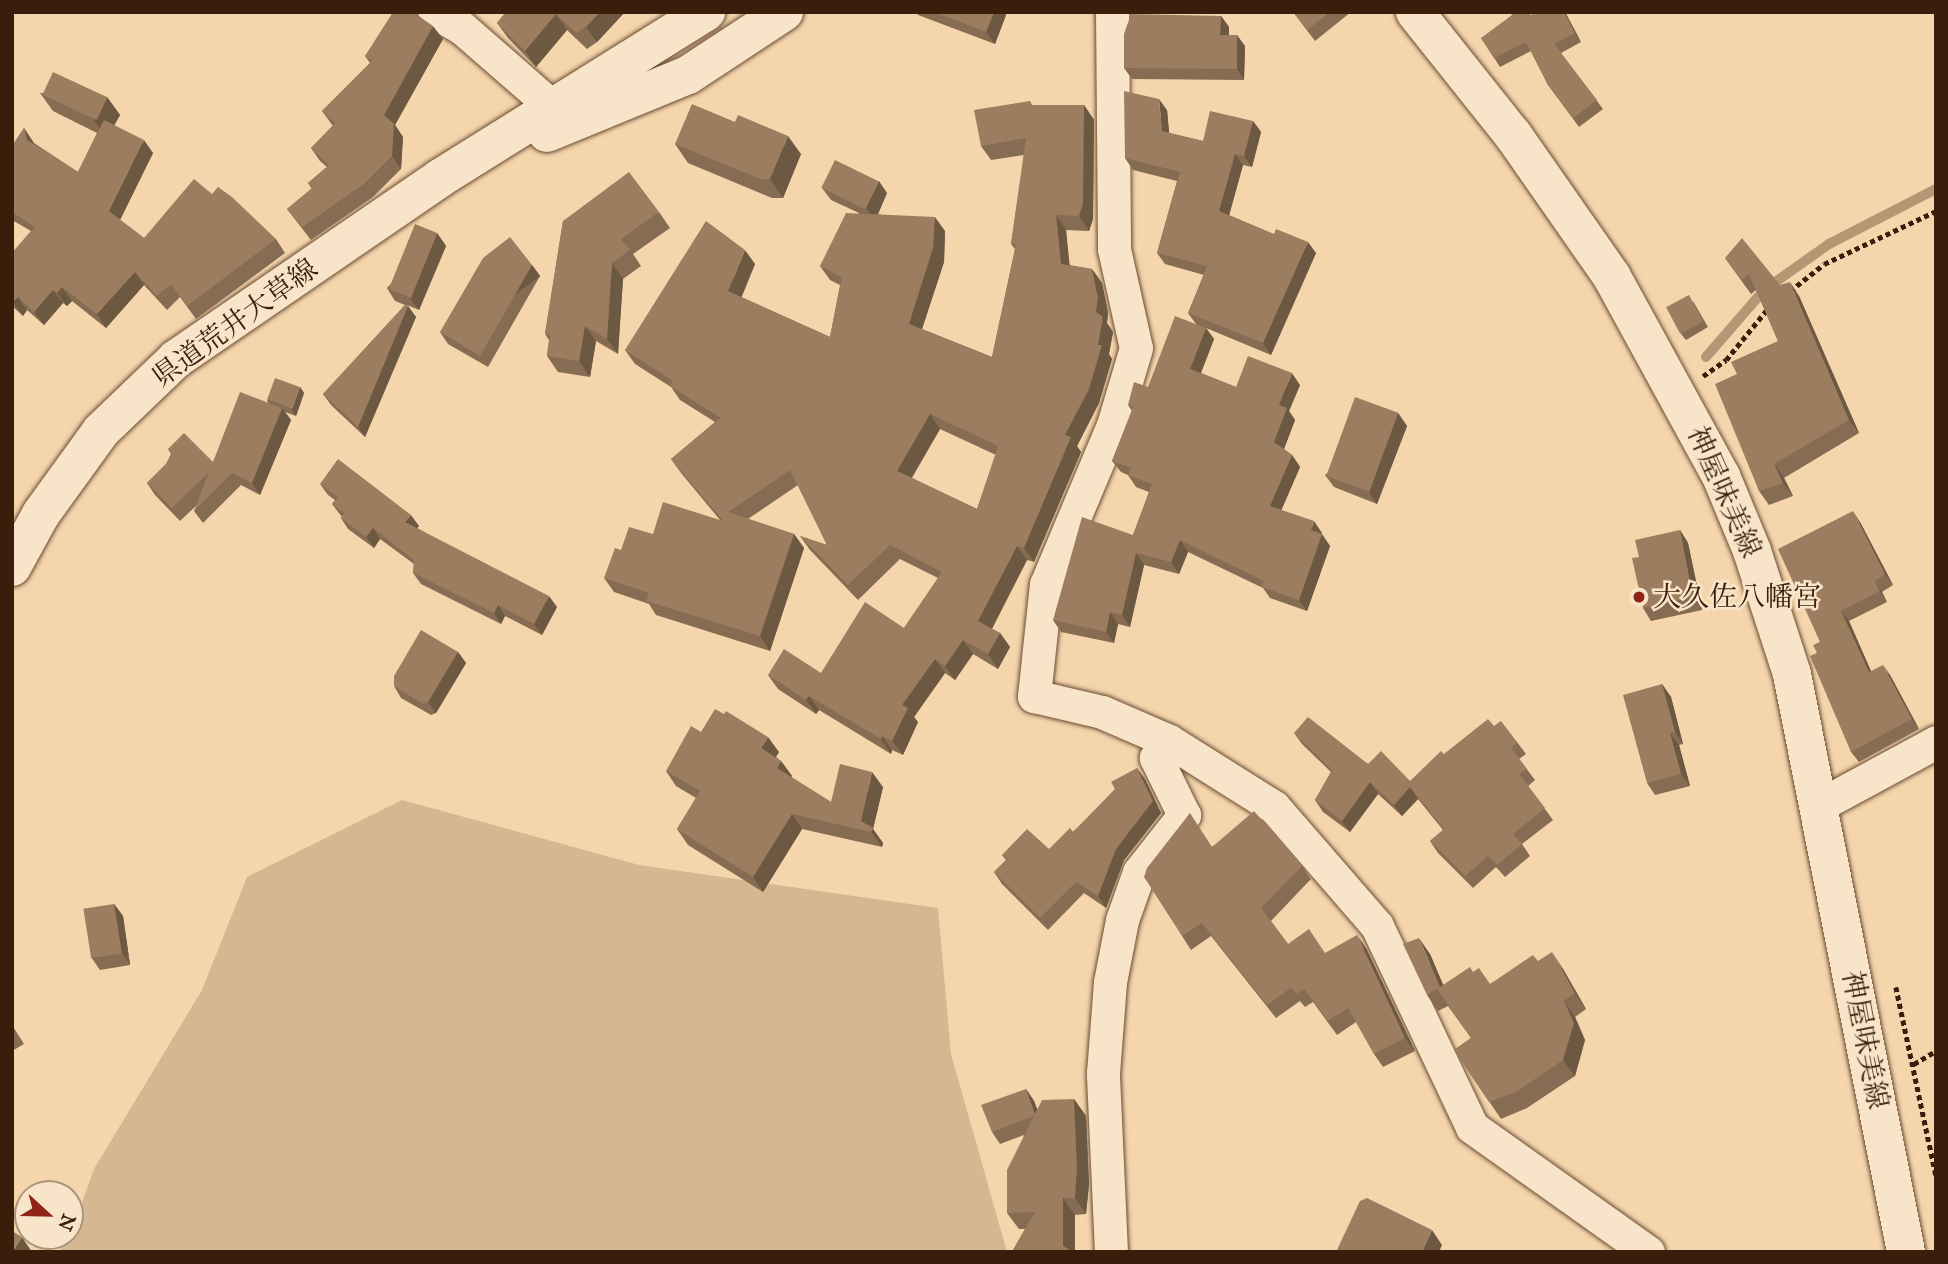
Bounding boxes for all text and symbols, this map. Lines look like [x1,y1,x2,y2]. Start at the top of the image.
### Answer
street label: 県道荒井大草線 [146,252,324,394]
street label: 神屋味美線 [1680,421,1768,563]
place label: 大久佐八幡宮 [1653,580,1821,614]
marker: 大久佐八幡宮 [1631,589,1647,605]
street label: 神屋味美線 [1835,968,1895,1112]
north arrow [14,1180,84,1250]
text: N [53,1211,81,1234]

